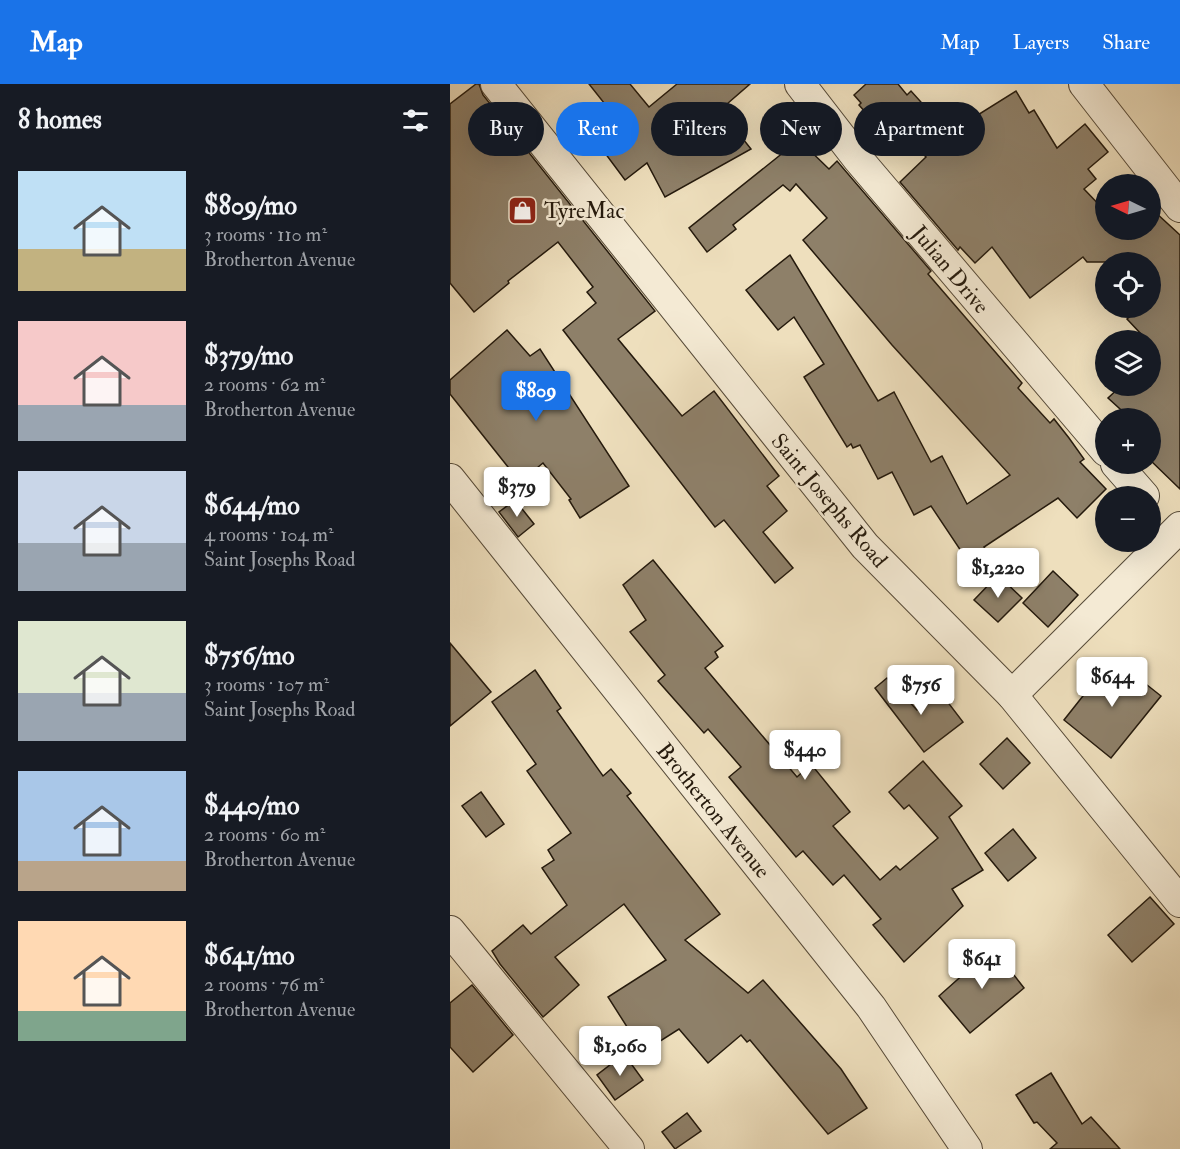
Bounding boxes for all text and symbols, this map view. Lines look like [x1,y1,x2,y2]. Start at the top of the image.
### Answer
text: Map [30,25,83,60]
text: Map [940,29,980,56]
text: Layers [1013,29,1069,56]
text: Share [1102,29,1150,56]
chip: Buy [468,102,544,156]
chip: Rent [556,102,639,156]
chip: Filters [651,102,748,156]
chip: New [760,102,842,156]
chip: Apartment [854,102,985,156]
text: 8 homes [18,104,102,136]
icon: filters [399,104,432,137]
north arrow [1095,174,1161,240]
map controls [1095,174,1161,552]
text: $809/mo [204,190,297,222]
shop icon: TyreMac [507,194,539,226]
icon: home [66,195,138,267]
place label: TyreMac [544,197,624,225]
street label: Julian Drive [905,219,995,320]
text: 3 rooms · 110 m² [204,222,327,247]
text: Brotherton Avenue [204,247,355,272]
button: locate [1095,252,1161,318]
button: layers [1095,330,1161,396]
text: $379/mo [204,340,293,372]
icon: home [66,345,138,417]
pin: $809 [500,371,572,422]
text: 2 rooms · 62 m² [204,372,325,397]
text: $809 [515,378,557,403]
text: Brotherton Avenue [204,397,355,422]
button: + [1095,408,1161,474]
street label: Saint Josephs Road [764,428,894,574]
pin: $379 [481,467,553,518]
text: $379 [498,474,536,499]
button: − [1095,486,1161,552]
text: $644/mo [204,490,300,522]
icon: home [66,495,138,567]
text: 4 rooms · 104 m² [204,522,334,547]
text: Saint Josephs Road [204,547,355,572]
pin: $1,220 [949,548,1047,599]
text: $1,220 [971,555,1025,580]
text: $756/mo [204,640,294,672]
icon: home [66,645,138,717]
pin: $644 [1076,657,1148,708]
text: $644 [1091,664,1133,689]
pin: $756 [885,665,957,716]
text: 3 rooms · 107 m² [204,672,329,697]
text: $756 [901,672,941,697]
text: Saint Josephs Road [204,697,355,722]
pin: $440 [769,730,841,781]
street label: Brotherton Avenue [650,737,776,884]
text: $440 [783,737,827,762]
text: $440/mo [204,790,299,822]
icon: home [66,795,138,867]
text: 2 rooms · 60 m² [204,822,325,847]
text: Brotherton Avenue [204,847,355,872]
pin: $641 [946,939,1018,990]
text: $641/mo [204,940,294,972]
icon: home [66,945,138,1017]
text: $641 [962,946,1002,971]
text: 2 rooms · 76 m² [204,972,324,997]
text: Brotherton Avenue [204,997,355,1022]
pin: $1,060 [571,1026,669,1077]
text: $1,060 [593,1033,647,1058]

